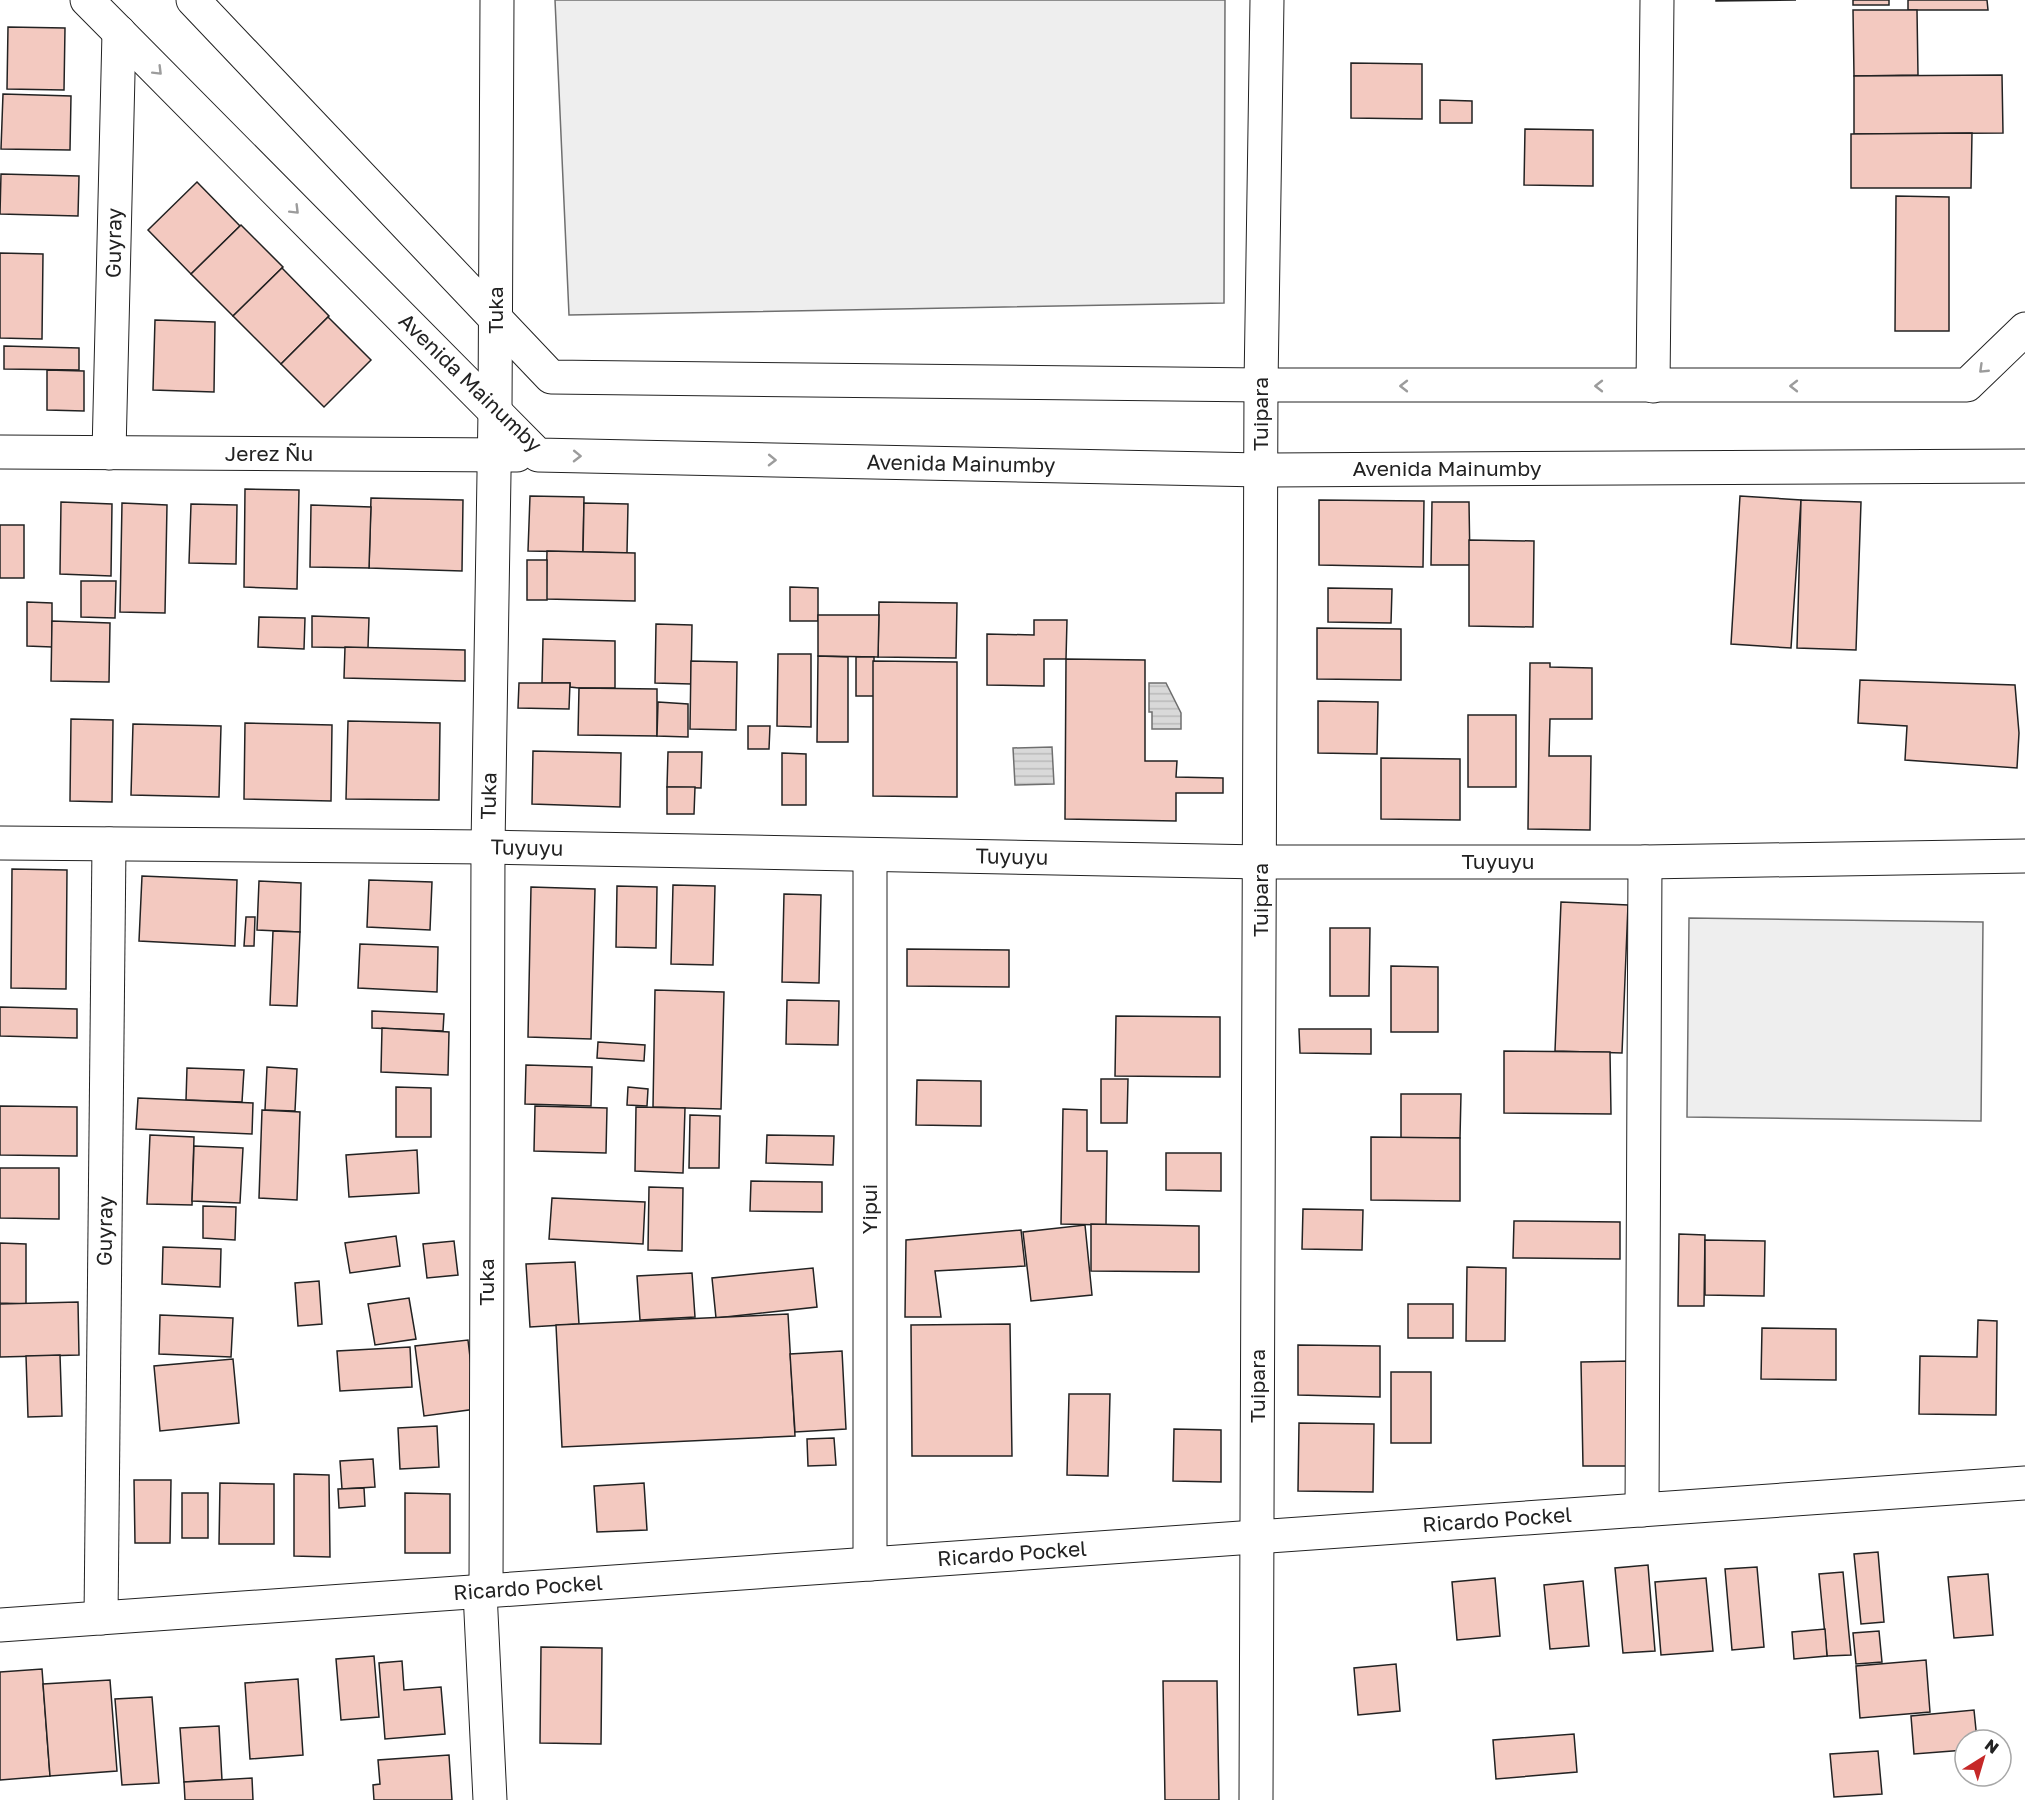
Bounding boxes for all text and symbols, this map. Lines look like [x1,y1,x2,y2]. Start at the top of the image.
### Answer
one-way arrow [151,64,162,75]
one-way arrow [289,203,299,214]
street label: Guyray [99,207,127,278]
street label: Tuka [482,286,508,334]
street label: Avenida Mainumby [394,307,548,457]
one-way arrow [1980,362,1991,373]
street label: Tuipara [1247,377,1273,451]
one-way arrow [1400,380,1409,392]
one-way arrow [1595,380,1604,392]
one-way arrow [1790,380,1799,392]
street label: Jerez Ñu [225,440,313,466]
street label: Avenida Mainumby [866,448,1056,478]
one-way arrow [573,450,582,462]
one-way arrow [768,454,777,466]
street label: Avenida Mainumby [1353,455,1542,481]
street label: Tuka [475,772,501,820]
street label: Tuyuyu [490,833,564,861]
street label: Tuyuyu [975,842,1049,870]
street label: Tuyuyu [1462,848,1534,874]
street label: Tuipara [1247,863,1273,937]
street label: Yipui [856,1184,882,1234]
street label: Guyray [90,1195,118,1266]
street label: Tuka [473,1258,499,1306]
street label: Tuipara [1244,1349,1270,1423]
street label: Ricardo Pockel [1421,1501,1573,1537]
street label: Ricardo Pockel [936,1535,1088,1571]
street label: Ricardo Pockel [452,1569,604,1605]
north arrow [1953,1728,2013,1788]
text: N [1981,1734,2003,1758]

